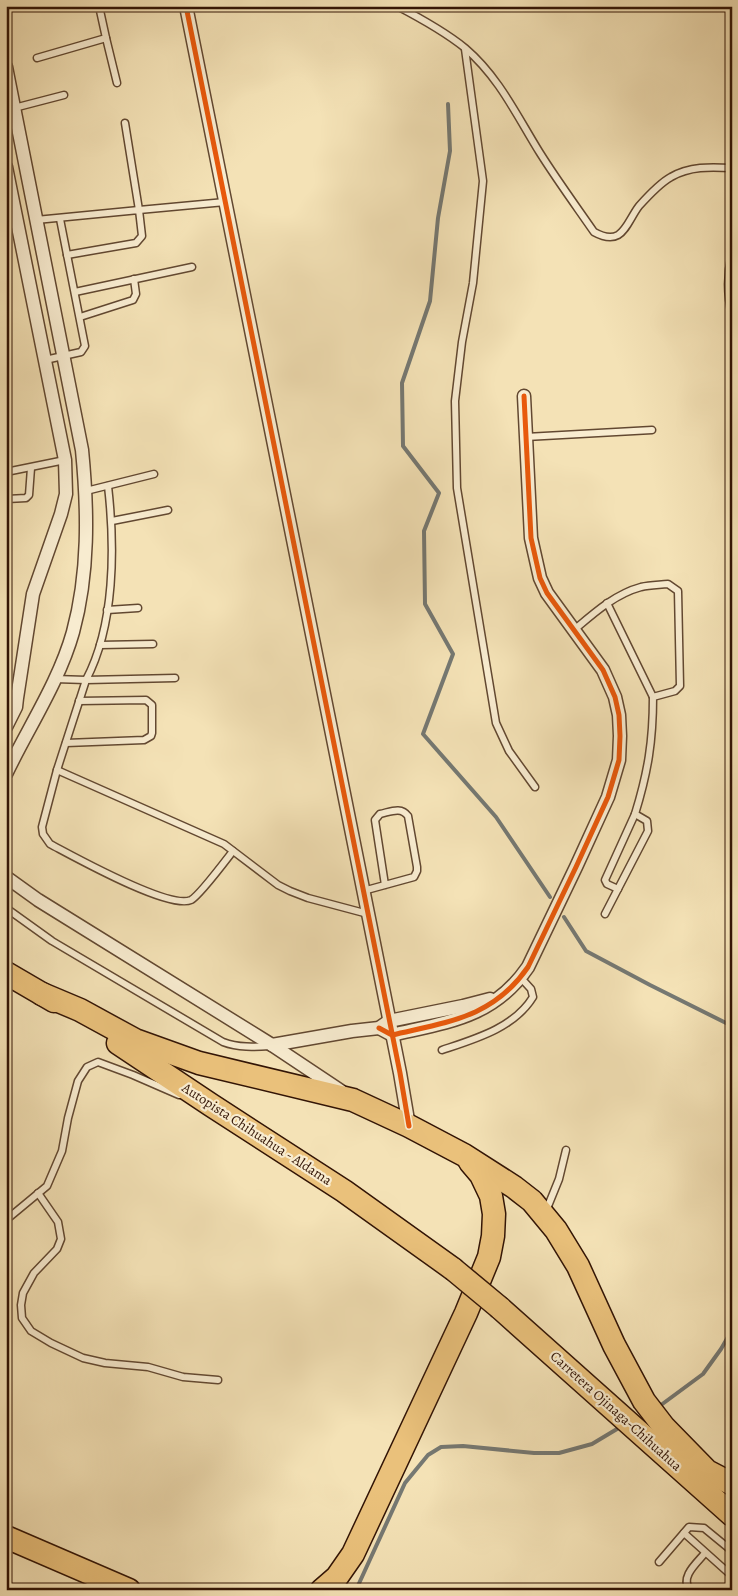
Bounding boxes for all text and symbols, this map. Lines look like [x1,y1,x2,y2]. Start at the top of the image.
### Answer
street label: Autopista Chihuahua - Aldama [178,1078,336,1190]
street label: Carretera Ojinaga-Chihuahua [546,1347,686,1476]

